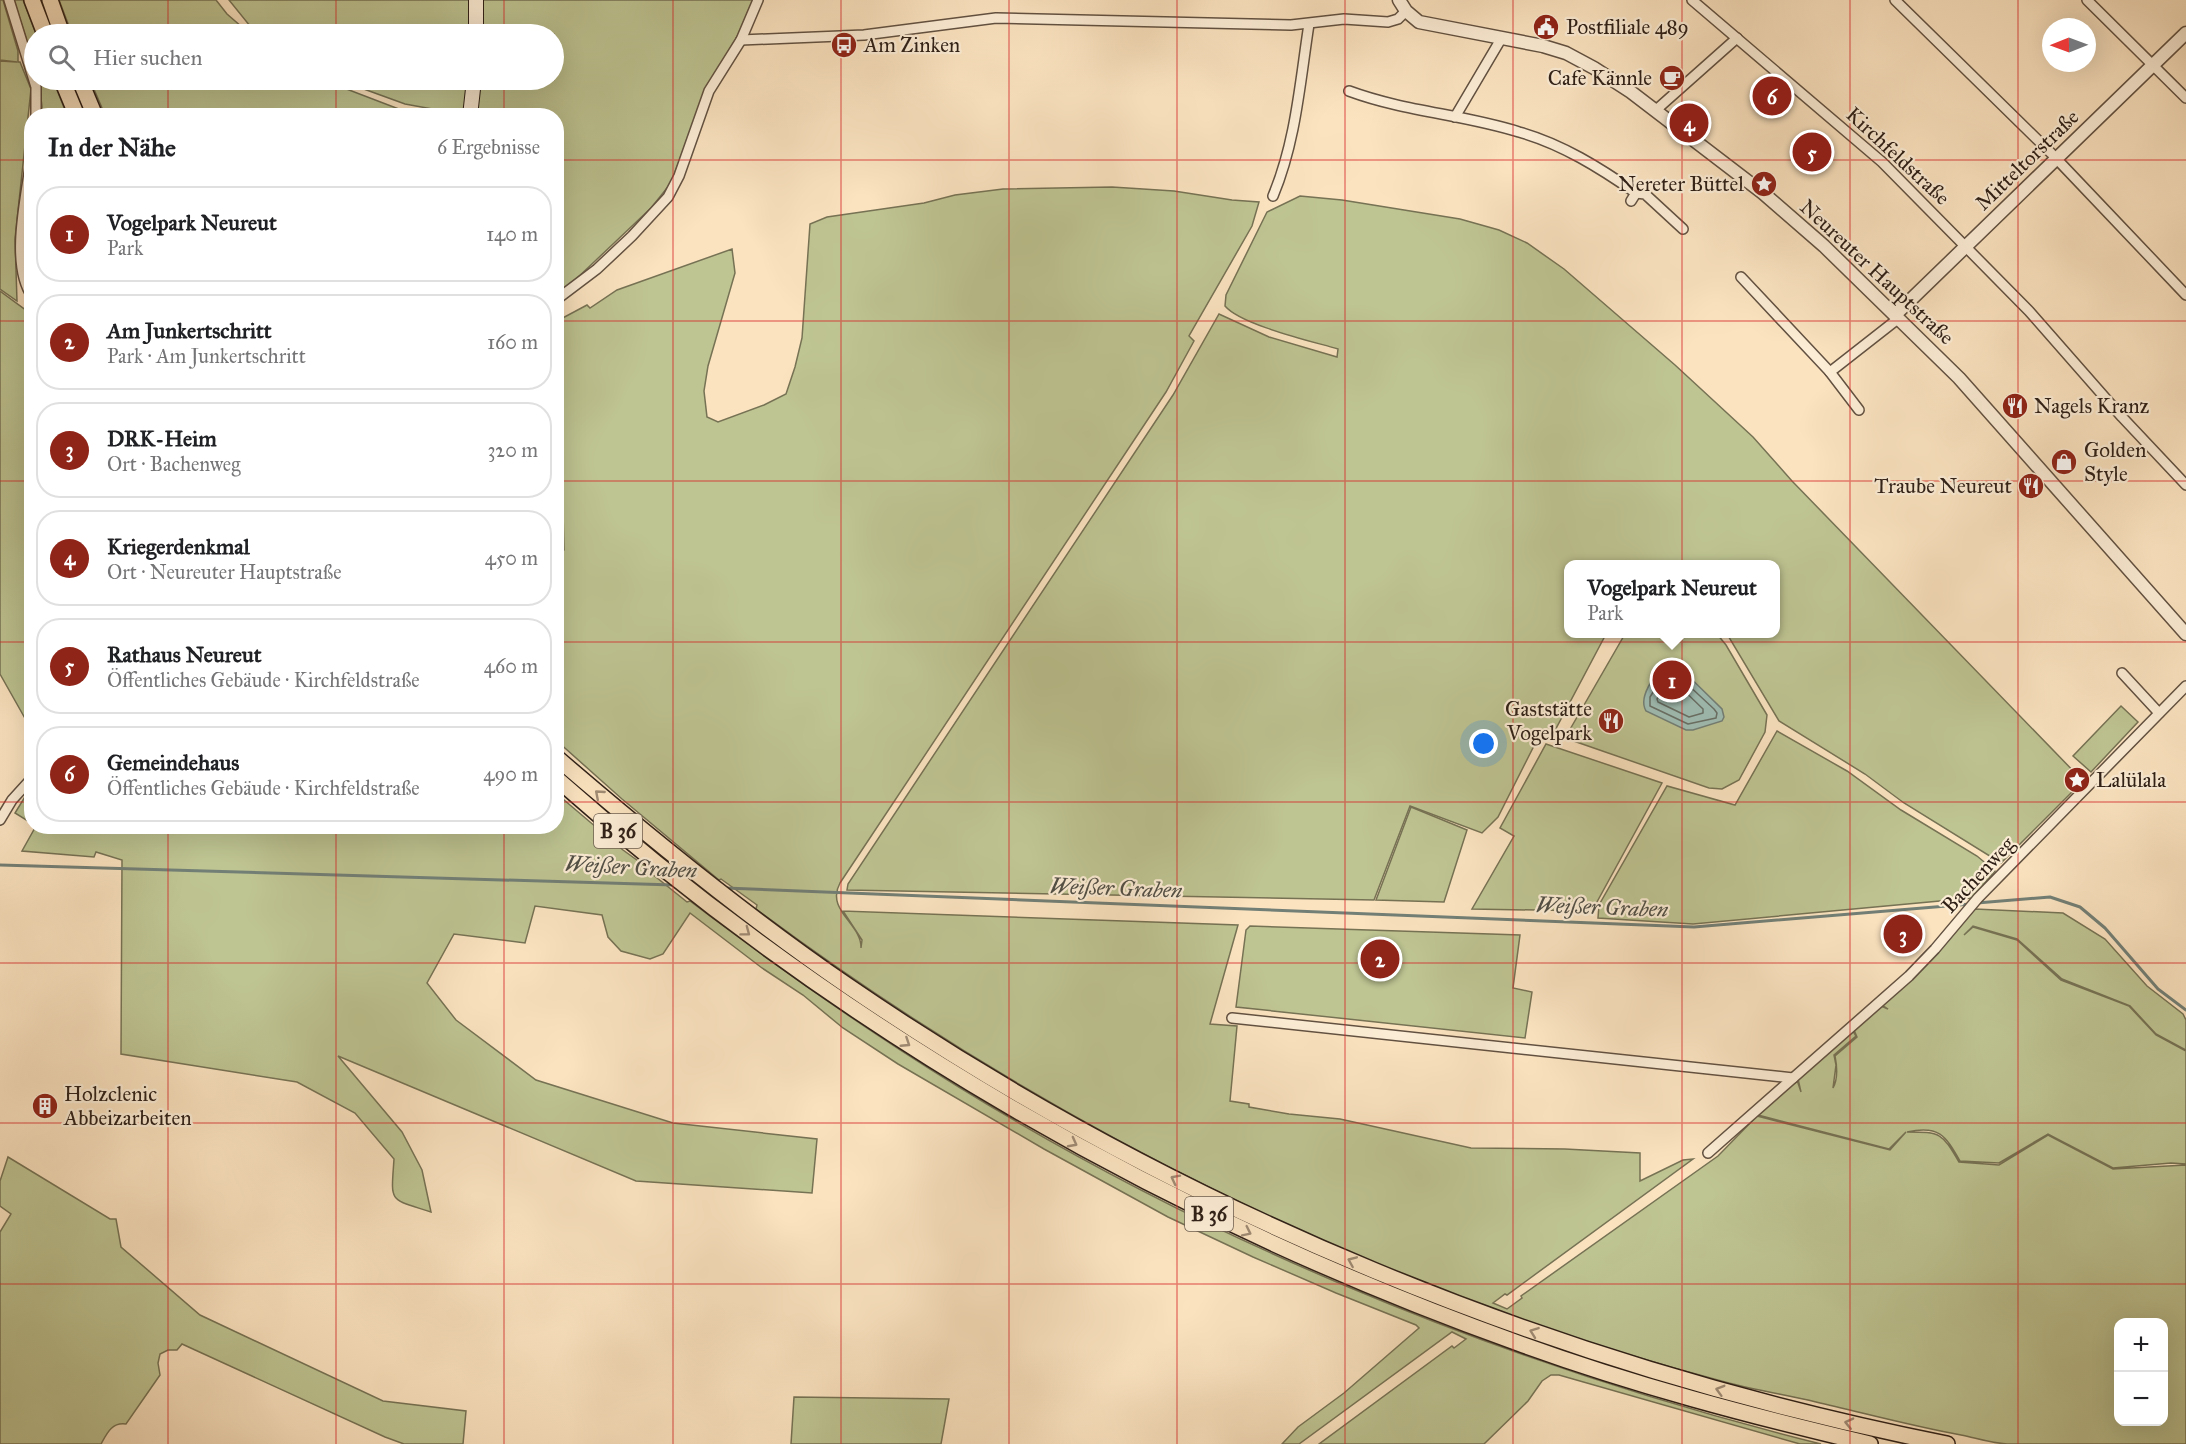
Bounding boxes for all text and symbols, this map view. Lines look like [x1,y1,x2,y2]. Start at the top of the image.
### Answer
public building icon: Postfiliale 489 [1531,12,1561,42]
place label: Postfiliale 489 [1566,14,1689,40]
north arrow [2042,18,2096,72]
search box [24,24,564,90]
bus stop icon: Am Zinken [829,30,859,60]
place label: Am Zinken [863,32,960,58]
icon: search [45,41,78,74]
text: Hier suchen [93,44,202,71]
cafe icon: Cafe Kännle [1657,63,1687,93]
place label: Cafe Kännle [1548,65,1652,91]
pin: 6 [1752,74,1792,118]
pin: 4 [1670,100,1708,146]
street label: Kirchfeldstraße [1841,101,1955,211]
street label: Mitteltorstraße [1970,104,2084,216]
pin: 5 [1792,130,1832,174]
text: In der Nähe [48,131,176,163]
text: 6 Ergebnisse [437,135,540,159]
place icon: Nereter Büttel [1749,169,1779,199]
place label: Nereter Büttel [1618,171,1744,197]
street label: Neureuter Hauptstraße [1795,194,1960,350]
text: Vogelpark Neureut [107,209,277,236]
text: 1 [66,222,73,246]
text: 140 m [486,222,538,246]
text: Park [107,236,143,260]
text: Am Junkertschritt [107,317,272,344]
text: 2 [65,330,74,354]
text: 160 m [487,330,538,354]
text: Park · Am Junkertschritt [107,344,306,368]
restaurant icon: Nagels Kranz [2000,391,2030,421]
place label: Nagels Kranz [2034,393,2150,419]
text: DRK-Heim [107,425,217,452]
place label: Golden Style [2084,437,2146,487]
text: 3 [66,438,74,462]
text: 320 m [487,438,538,462]
shop icon: Golden Style [2049,447,2079,477]
text: Ort · Bachenweg [107,452,241,476]
restaurant icon: Traube Neureut [2016,471,2046,501]
place label: Traube Neureut [1874,473,2013,499]
text: Kriegerdenkmal [107,533,250,560]
text: 4 [64,546,75,570]
text: 450 m [485,546,538,570]
text: Ort · Neureuter Hauptstraße [107,560,342,584]
popup [1564,560,1780,638]
text: Vogelpark Neureut [1587,574,1757,601]
text: Park [1587,601,1623,625]
text: Rathaus Neureut [107,641,262,668]
text: 5 [65,654,74,678]
text: 460 m [484,654,538,678]
pin: 1 [1652,658,1692,702]
text: Öffentliches Gebäude · Kirchfeldstraße [107,668,420,692]
place label: Gaststätte Vogelpark [1505,696,1592,746]
restaurant icon: Gaststätte Vogelpark [1596,706,1626,736]
your location [1469,729,1498,758]
text: Gemeindehaus [107,749,239,776]
text: 6 [64,762,75,786]
text: 490 m [483,762,538,786]
place icon: Lalülala [2062,765,2092,795]
place label: Lalülala [2096,767,2166,793]
text: Öffentliches Gebäude · Kirchfeldstraße [107,776,420,800]
one-way arrow [595,790,606,801]
road number: B 36 [594,814,642,848]
street label: Bachenweg [1936,831,2020,919]
water label: Weißer Graben [564,850,698,884]
water label: Weißer Graben [1049,872,1183,904]
water label: Weißer Graben [1535,891,1669,923]
pin: 3 [1884,912,1922,956]
one-way arrow [739,925,750,936]
pin: 2 [1360,936,1400,982]
one-way arrow [899,1036,910,1047]
place label: Holzclenic Abbeizarbeiten [63,1081,192,1131]
building icon: Holzclenic Abbeizarbeiten [30,1091,60,1121]
one-way arrow [1067,1136,1078,1147]
one-way arrow [1171,1175,1182,1186]
road number: B 36 [1185,1197,1233,1231]
one-way arrow [1241,1224,1252,1236]
one-way arrow [1347,1256,1358,1268]
map controls [2114,1318,2168,1426]
button: + [2114,1318,2168,1372]
one-way arrow [1529,1326,1540,1339]
button: − [2114,1372,2168,1426]
one-way arrow [1715,1385,1726,1397]
one-way arrow [1844,1417,1854,1430]

